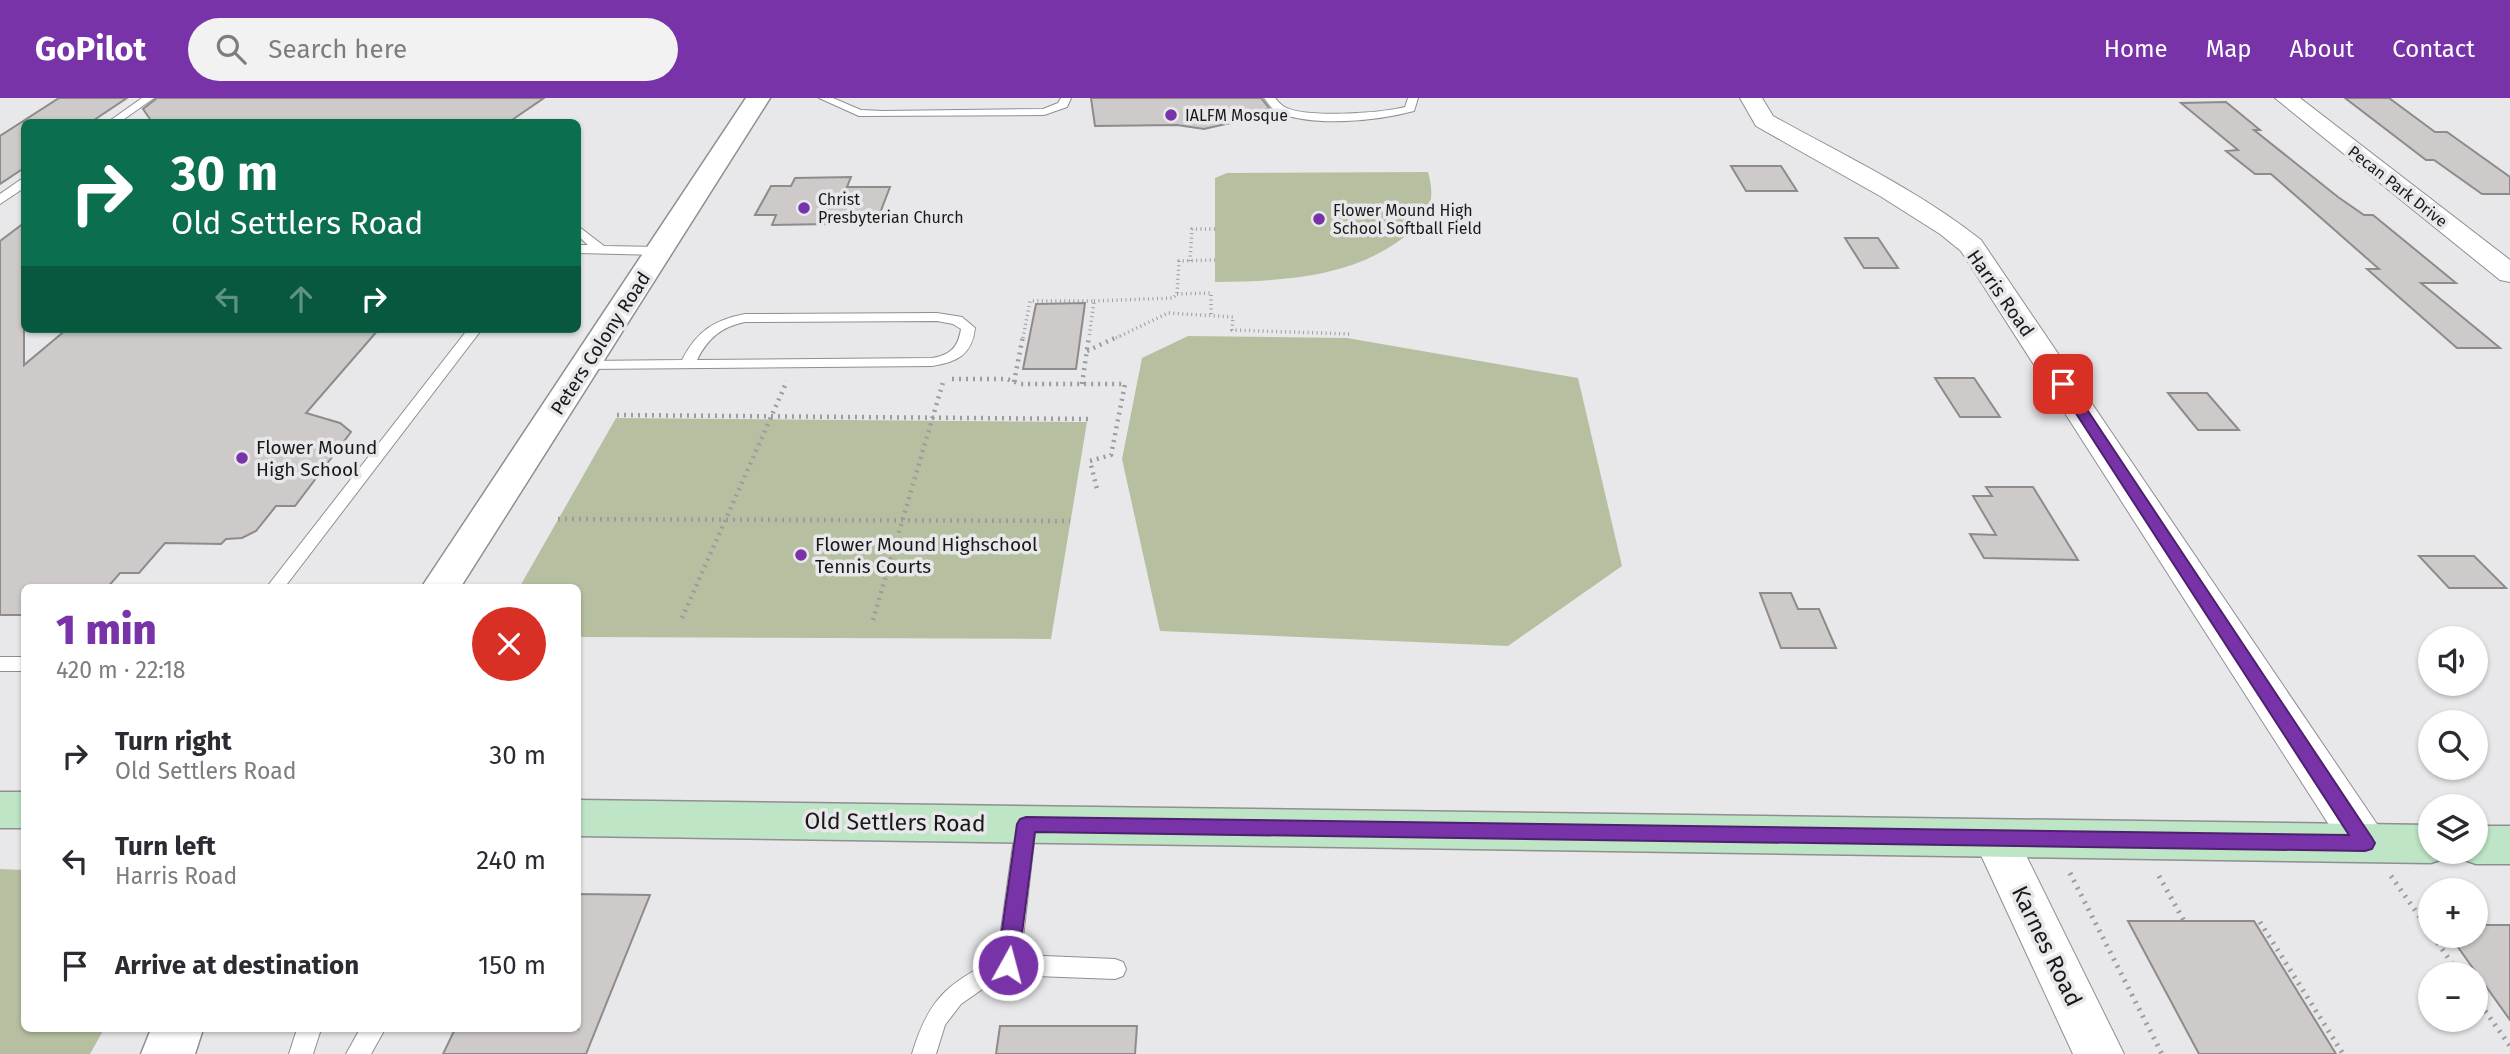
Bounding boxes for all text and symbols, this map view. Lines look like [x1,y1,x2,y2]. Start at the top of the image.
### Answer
search box [188,18,678,81]
text: GoPilot [35,29,146,69]
icon: search [212,30,250,68]
text: Search here [268,34,407,65]
text: Home [2104,35,2168,63]
text: Map [2206,35,2252,63]
text: About [2290,35,2354,63]
text: Contact [2392,35,2475,63]
place label: IALFM Mosque [1185,106,1288,125]
marker: IALFM Mosque [1163,107,1179,123]
street label: Pecan Park Drive [2344,142,2451,231]
text: 30 m [171,144,278,203]
icon: right [56,147,147,238]
place label: Christ Presbyterian Church [818,190,964,227]
marker: Christ Presbyterian Church [796,200,812,216]
place label: Flower Mound High School Softball Field [1333,201,1482,238]
text: Old Settlers Road [171,204,423,242]
marker: Flower Mound High School Softball Field [1311,211,1327,227]
street label: Harris Road [1962,245,2039,341]
street label: Peters Colony Road [546,267,655,419]
icon: left [209,280,247,318]
icon: ahead [282,280,320,318]
icon: right [355,280,393,318]
pin [2033,354,2093,414]
icon: arrive [2044,365,2082,403]
place label: Flower Mound High School [256,436,378,481]
marker: Flower Mound High School [234,450,250,466]
place label: Flower Mound Highschool Tennis Courts [815,533,1038,578]
marker: Flower Mound Highschool Tennis Courts [793,547,809,563]
text: 1 min [56,605,157,655]
button: close [472,607,546,681]
map controls [2418,626,2488,1032]
button: sound [2418,626,2488,696]
text: 420 m · 22:18 [56,656,186,684]
button: search [2418,710,2488,780]
text: Turn right [115,726,232,757]
icon: right [56,737,94,775]
text: 30 m [489,740,546,771]
text: Old Settlers Road [115,757,296,785]
button: layers [2418,794,2488,864]
street label: Old Settlers Road [804,806,986,838]
text: Turn left [115,831,216,862]
icon: left [56,842,94,880]
text: 240 m [476,845,546,876]
text: Harris Road [115,862,237,890]
button: + [2418,878,2488,948]
street label: Karnes Road [2006,881,2088,1011]
position arrow [971,928,1045,1002]
icon: arrive [56,947,94,985]
text: Arrive at destination [115,950,359,981]
text: 150 m [478,950,546,981]
button: − [2418,962,2488,1032]

